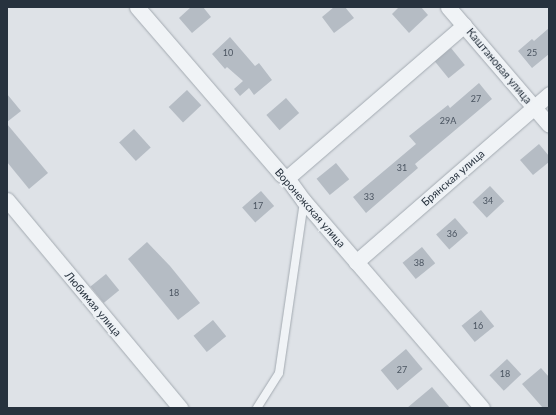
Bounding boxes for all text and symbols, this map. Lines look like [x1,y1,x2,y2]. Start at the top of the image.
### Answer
street label: Каштановая улица [464,26,534,106]
house number: 10 [223,48,233,58]
house number: 25 [527,48,537,58]
house number: 27 [471,94,481,104]
house number: 29А [440,116,456,126]
street label: Брянская улица [419,147,487,209]
house number: 31 [397,163,407,173]
street label: Воронежская улица [272,166,348,250]
house number: 33 [364,192,374,202]
house number: 34 [483,196,493,206]
house number: 17 [253,201,263,211]
house number: 36 [447,229,457,239]
house number: 38 [414,258,424,268]
street label: Любимая улица [62,269,124,339]
house number: 18 [169,288,179,298]
house number: 16 [473,321,483,331]
house number: 27 [397,365,407,375]
house number: 18 [500,369,510,379]

